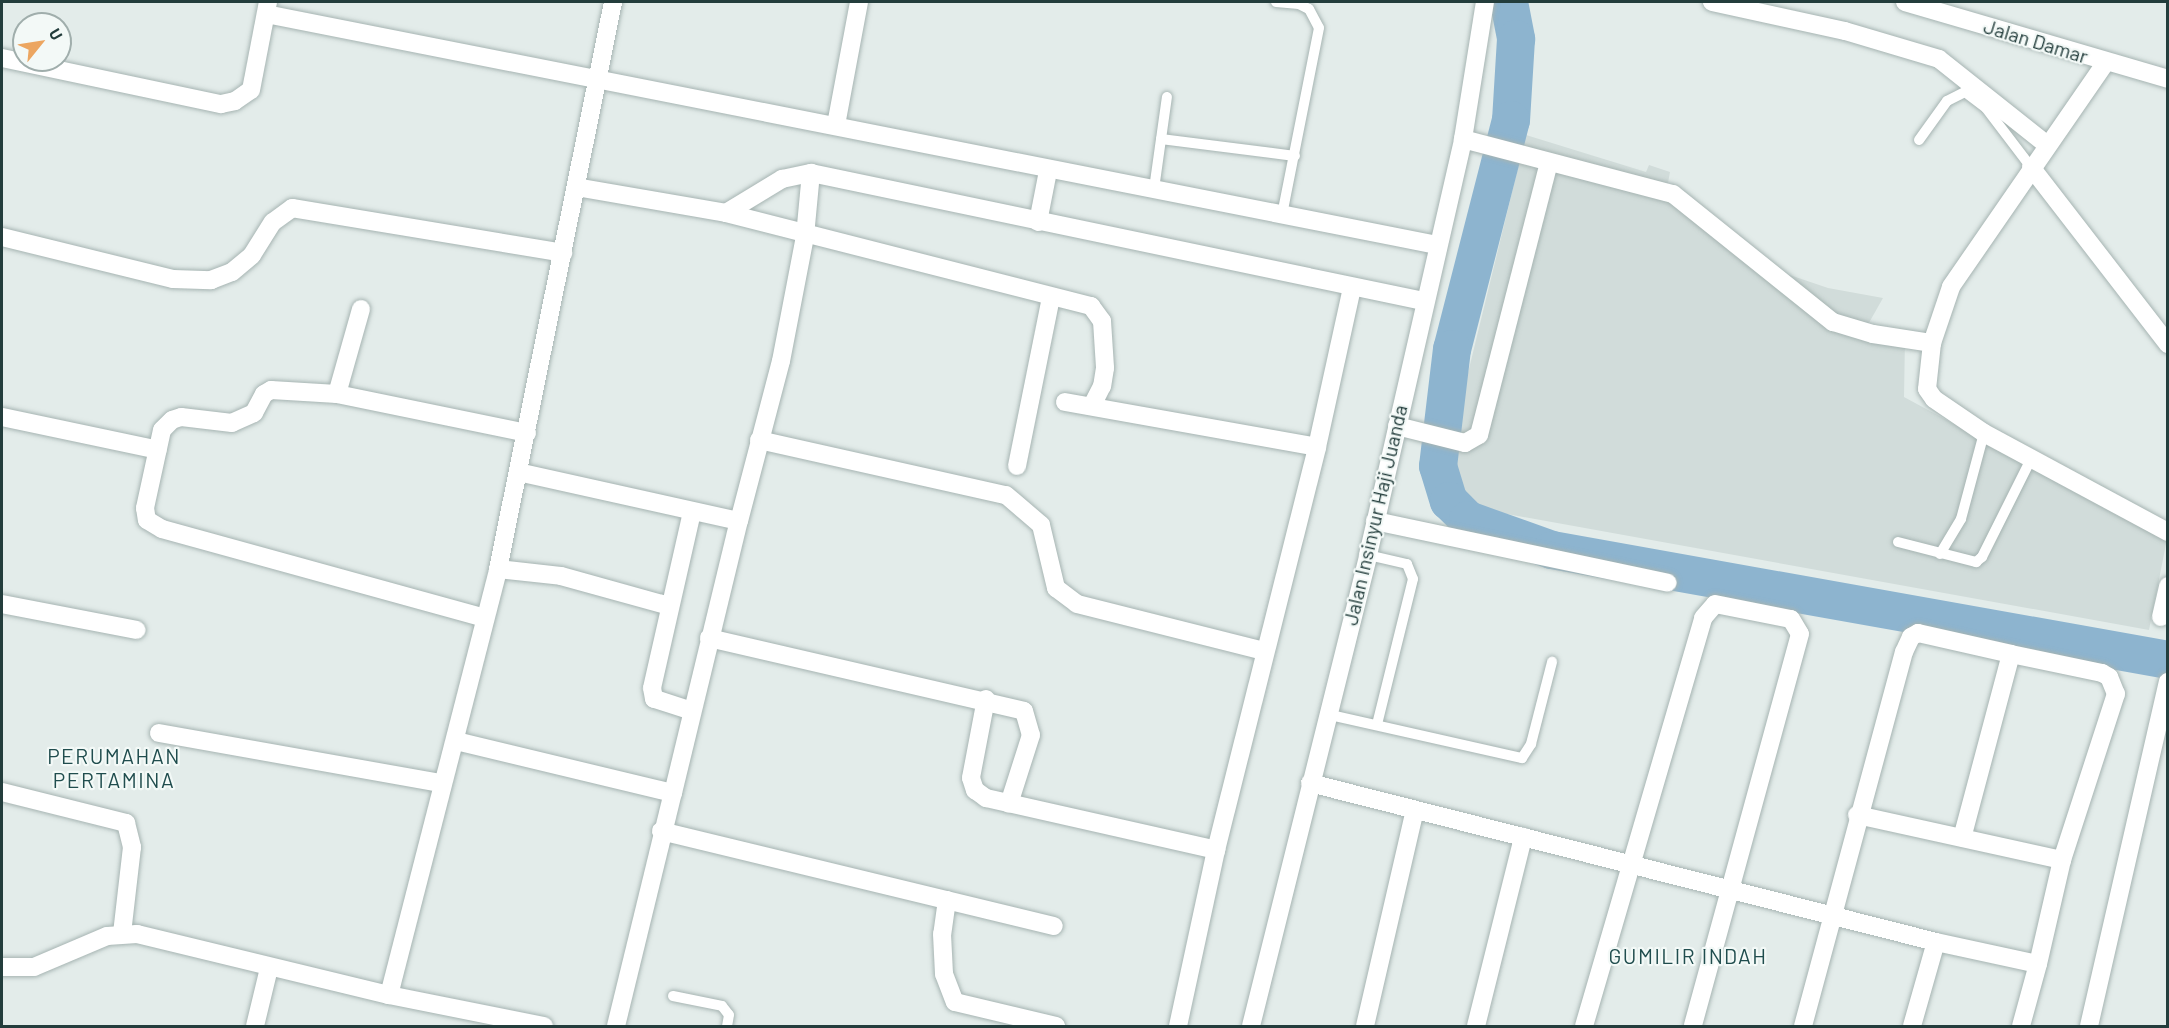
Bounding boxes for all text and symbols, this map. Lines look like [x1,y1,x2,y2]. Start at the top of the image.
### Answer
north arrow [12,12,72,72]
street label: Jalan Damar [1981,14,2091,68]
text: U [46,25,67,43]
street label: Jalan Insinyur Haji Juanda [1338,402,1412,628]
district label: PERUMAHAN PERTAMINA [47,743,181,793]
district label: GUMILIR INDAH [1608,943,1768,969]

